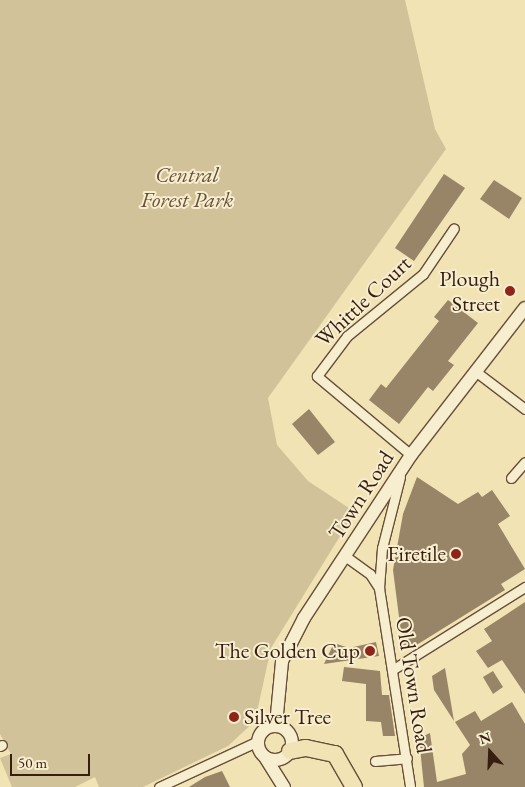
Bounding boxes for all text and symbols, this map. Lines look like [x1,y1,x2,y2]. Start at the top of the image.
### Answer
park label: Central Forest Park [141,161,233,212]
street label: Whittle Court [310,250,416,352]
place label: Plough Street [439,265,500,316]
marker: Plough Street [504,285,516,297]
street label: Town Road [323,446,399,544]
place label: Firetile [387,541,446,567]
marker: Firetile [450,548,462,560]
street label: Old Town Road [390,615,438,755]
place label: The Golden Cup [215,638,360,664]
marker: The Golden Cup [364,645,376,657]
place label: Silver Tree [244,704,331,730]
marker: Silver Tree [228,711,240,723]
north arrow [465,727,515,777]
text: N [476,728,493,748]
scale bar [12,744,92,776]
text: 50 m [18,753,47,772]

